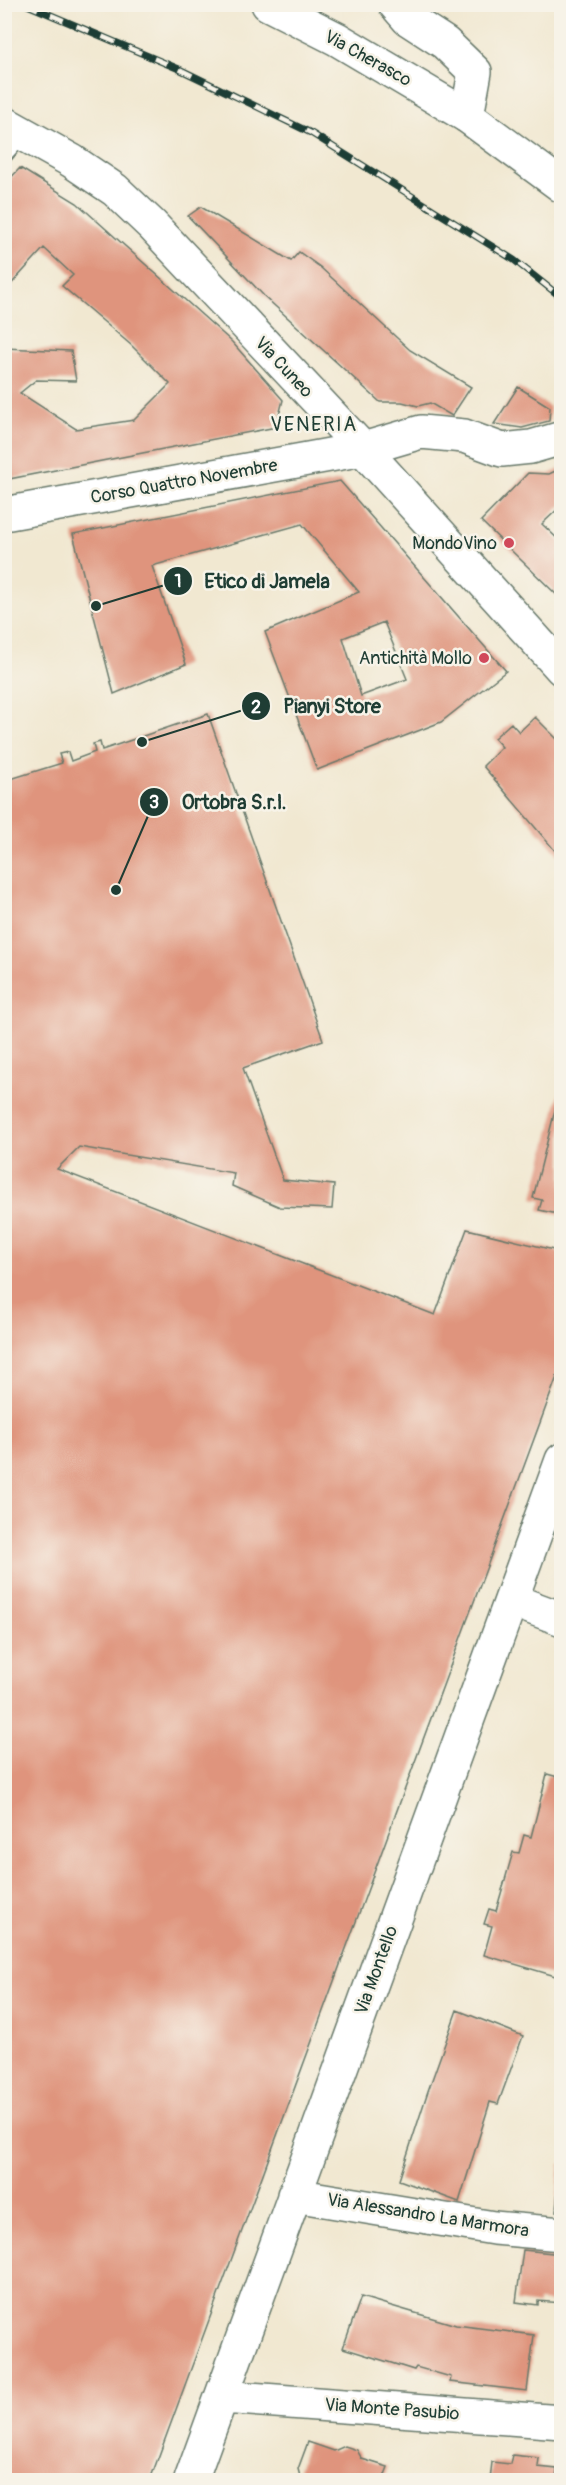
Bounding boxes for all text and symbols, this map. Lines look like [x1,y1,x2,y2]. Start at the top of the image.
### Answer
street label: Via Cherasco [320,25,416,92]
street label: Via Cuneo [250,332,318,403]
district label: VENERIA [270,412,358,437]
street label: Corso Quattro Novembre [89,454,279,509]
place label: MondoVino [412,532,497,555]
marker: MondoVino [502,536,516,550]
callout: Etico di Jamela [163,562,342,600]
text: Etico di Jamela [204,569,330,594]
text: 1 [174,570,182,593]
place label: Antichità Mollo [359,647,472,670]
marker: Antichità Mollo [477,651,491,665]
callout: Pianyi Store [241,687,392,725]
text: Pianyi Store [283,694,382,719]
text: 2 [251,696,261,719]
callout: Ortobra S.r.l. [139,783,298,821]
text: Ortobra S.r.l. [182,790,286,815]
text: 3 [149,791,159,814]
street label: Via Montello [350,1922,403,2018]
street label: Via Alessandro La Marmora [325,2188,531,2243]
street label: Via Monte Pasubio [324,2393,460,2426]

